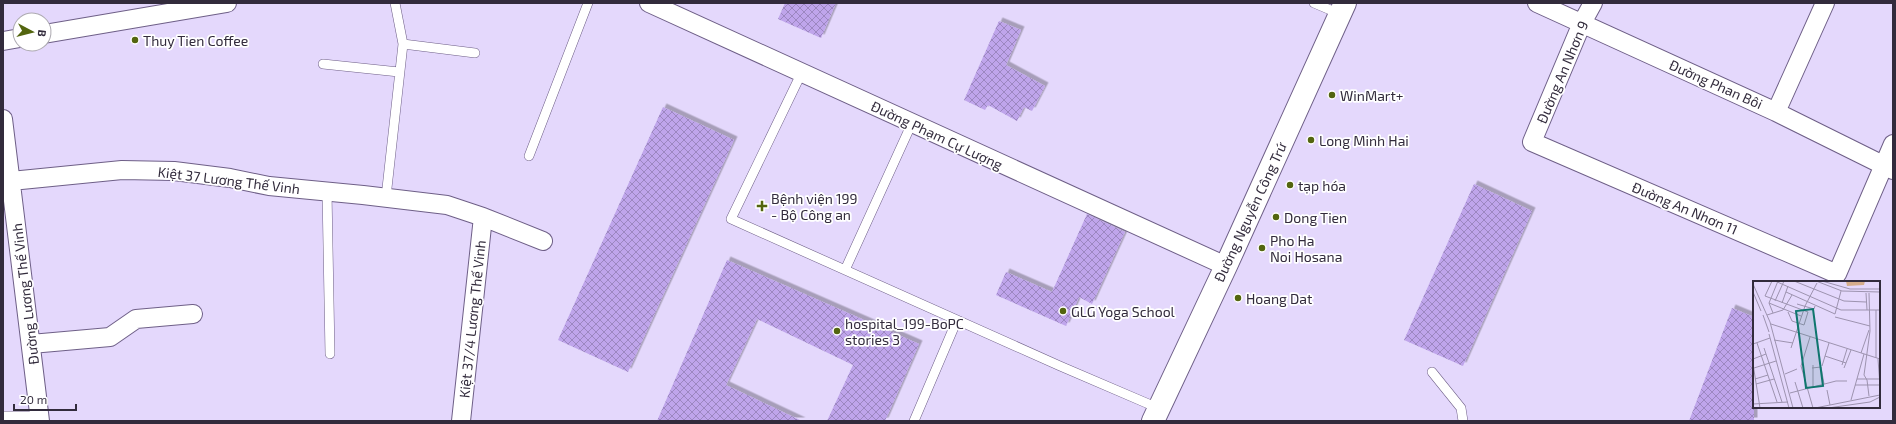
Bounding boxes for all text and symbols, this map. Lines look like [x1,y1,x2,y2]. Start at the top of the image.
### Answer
north arrow [12,12,52,52]
street label: Đường An Nhơn 9 [1533,18,1591,126]
text: B [36,29,49,38]
place label: Thuy Tien Coffee [143,32,248,49]
marker: Thuy Tien Coffee [130,35,140,45]
street label: Đường Phan Bôi [1667,56,1765,112]
place label: WinMart+ [1340,87,1404,104]
marker: WinMart+ [1327,90,1337,100]
street label: Đường Phạm Cự Lượng [868,97,1006,173]
place label: Long Minh Hai [1319,132,1409,149]
marker: Long Minh Hai [1306,135,1316,145]
street label: Đường Nguyễn Công Trứ [1210,139,1290,285]
street label: Kiệt 37 Lương Thế Vinh [157,163,301,197]
place label: tạp hóa [1298,177,1346,194]
street label: Đường An Nhơn 11 [1630,178,1740,238]
marker: tạp hóa [1285,180,1295,190]
place label: Bệnh viện 199 - Bộ Công an [771,190,858,223]
marker: Bệnh viện 199 - Bộ Công an [756,200,768,212]
place label: Dong Tien [1284,209,1347,226]
marker: Dong Tien [1271,212,1281,222]
street label: Đường Lương Thế Vinh [8,222,42,366]
place label: Pho Ha Noi Hosana [1270,232,1342,265]
street label: Kiệt 37/4 Lương Thế Vinh [455,239,489,399]
marker: Pho Ha Noi Hosana [1257,243,1267,253]
inset map [1753,281,1880,408]
place label: Hoang Dat [1246,290,1312,307]
marker: Hoang Dat [1233,293,1243,303]
place label: GLG Yoga School [1071,303,1176,320]
marker: GLG Yoga School [1058,306,1068,316]
place label: hospital_199-BoPC stories 3 [845,315,964,348]
marker: hospital_199-BoPC stories 3 [832,326,842,336]
scale bar [14,386,76,412]
text: 20 m [20,392,47,406]

